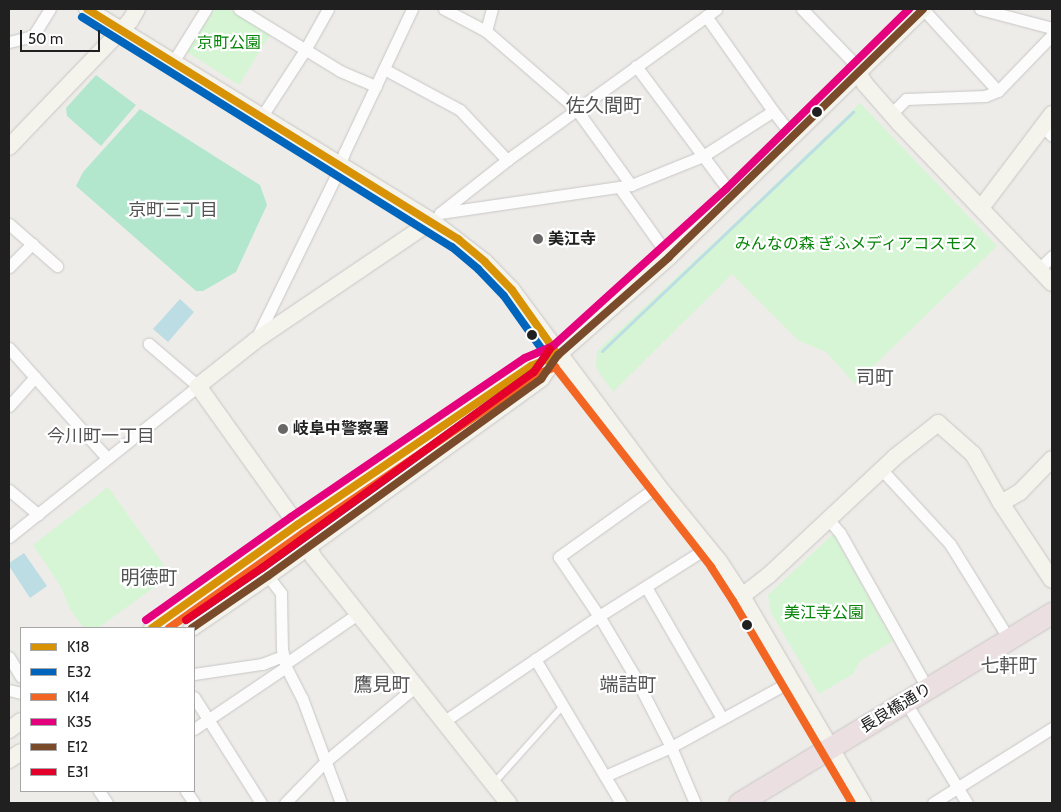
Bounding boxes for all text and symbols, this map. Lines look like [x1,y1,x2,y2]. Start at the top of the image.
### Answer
scale bar [22,20,102,52]
text: 50 m [28,30,63,48]
park label: 京町公園 [197,33,261,53]
district label: 佐久間町 [566,95,642,117]
unlabelled marker [812,107,822,117]
district label: 京町三丁目 [128,199,218,221]
place label: 美江寺 [548,229,596,249]
marker: 美江寺 [532,233,544,245]
park label: みんなの森 ぎふメディアコスモス [734,234,978,254]
unlabelled marker [527,330,537,340]
district label: 司町 [856,367,894,389]
place label: 岐阜中警察署 [293,419,389,439]
marker: 岐阜中警察署 [277,423,289,435]
district label: 今川町一丁目 [47,425,155,447]
district label: 明徳町 [121,567,177,589]
park label: 美江寺公園 [784,603,864,623]
unlabelled marker [742,620,752,630]
legend [20,627,195,792]
text: K18 [67,638,89,656]
district label: 七軒町 [981,655,1037,677]
text: E32 [67,663,91,681]
district label: 鷹見町 [354,674,410,696]
district label: 端詰町 [600,674,656,696]
street label: 長良橋通り [857,679,935,737]
text: K14 [67,688,89,706]
text: K35 [67,713,92,731]
text: E12 [67,738,88,756]
text: E31 [67,763,88,781]

